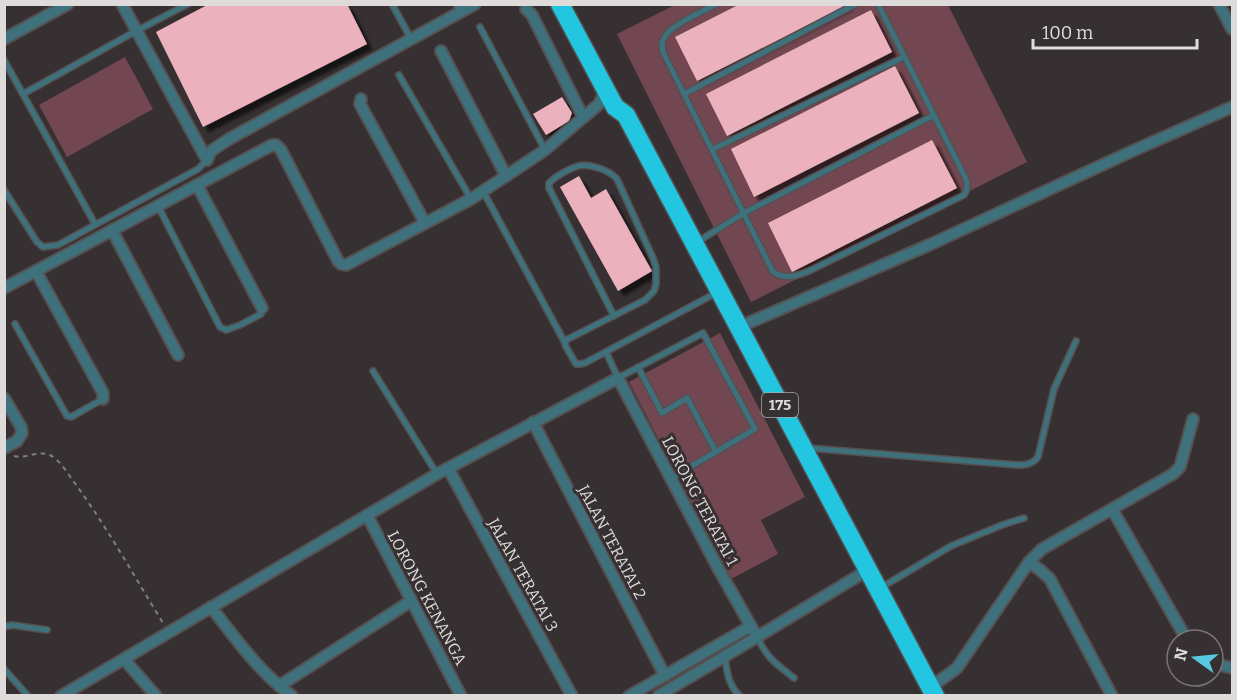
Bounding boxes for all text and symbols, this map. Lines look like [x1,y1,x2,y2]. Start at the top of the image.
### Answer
scale bar [1033,12,1196,50]
text: 100 m [1042,22,1093,44]
road number: 175 [762,393,798,417]
street label: LORONG TERATAI 1 [658,433,742,569]
street label: JALAN TERATAI 2 [573,481,650,602]
street label: JALAN TERATAI 3 [483,514,562,635]
street label: LORONG KENANGA [384,528,471,669]
north arrow [1165,628,1225,688]
text: N [1170,646,1192,663]

